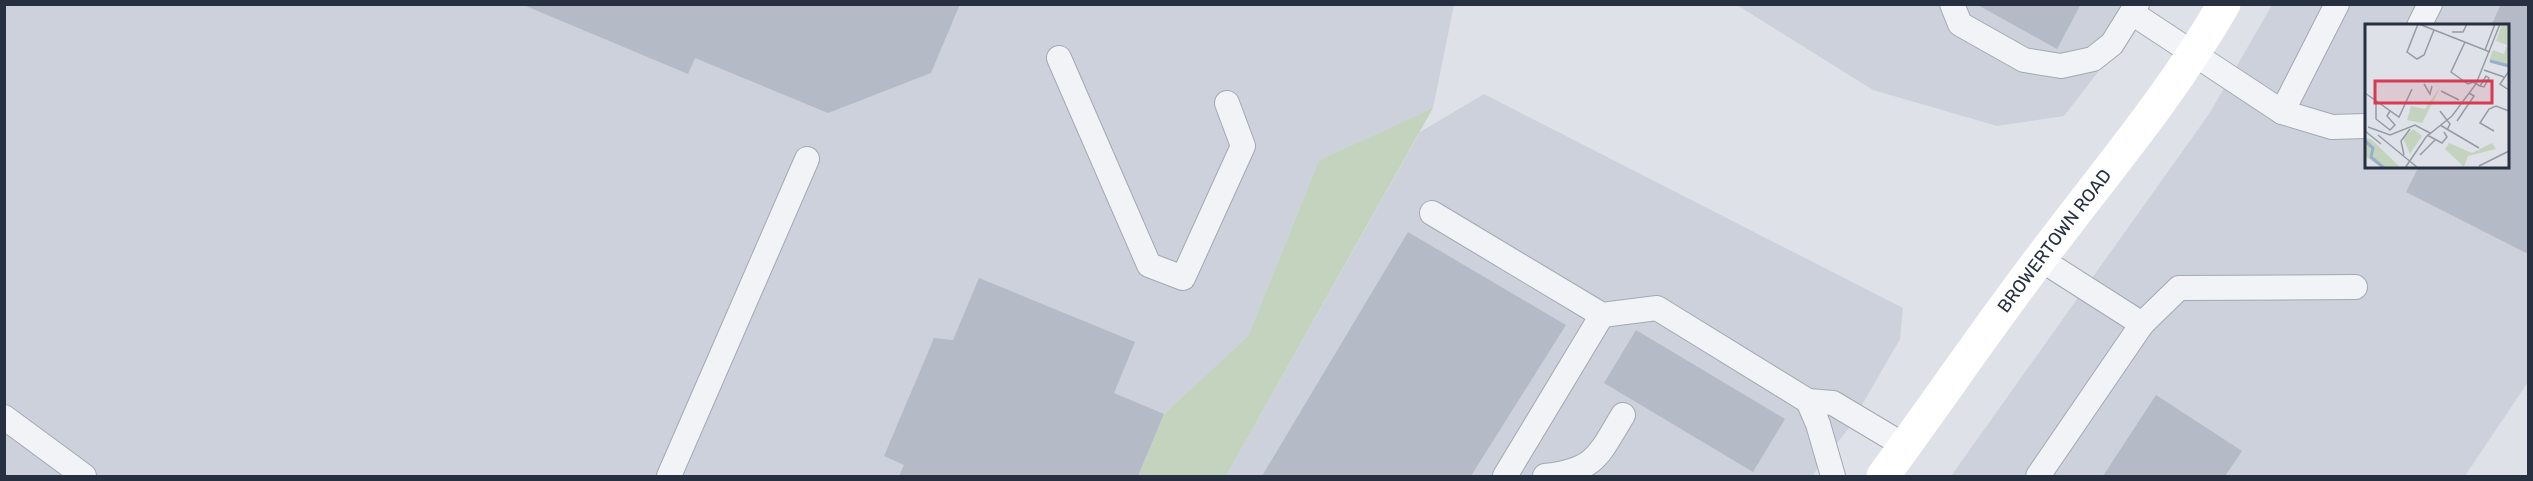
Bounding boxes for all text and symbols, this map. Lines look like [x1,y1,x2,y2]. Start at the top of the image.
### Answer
inset map [2365,24,2509,168]
street label: BROWERTOWN ROAD [1993,165,2116,317]

